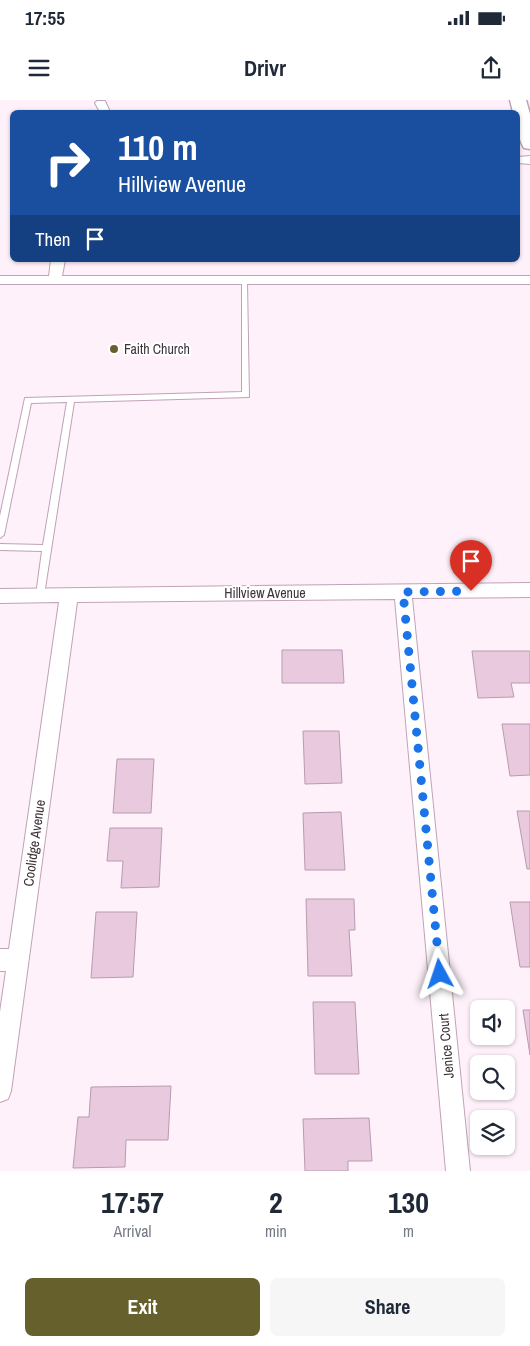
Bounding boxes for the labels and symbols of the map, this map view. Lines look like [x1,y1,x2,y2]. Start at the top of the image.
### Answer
place label: Faith Church [124,340,190,358]
marker: Faith Church [108,343,120,355]
pin [450,540,492,591]
street label: Hillview Avenue [224,584,306,602]
street label: Coolidge Avenue [19,799,49,887]
position arrow [413,947,465,999]
street label: Jenice Court [434,1013,458,1079]

